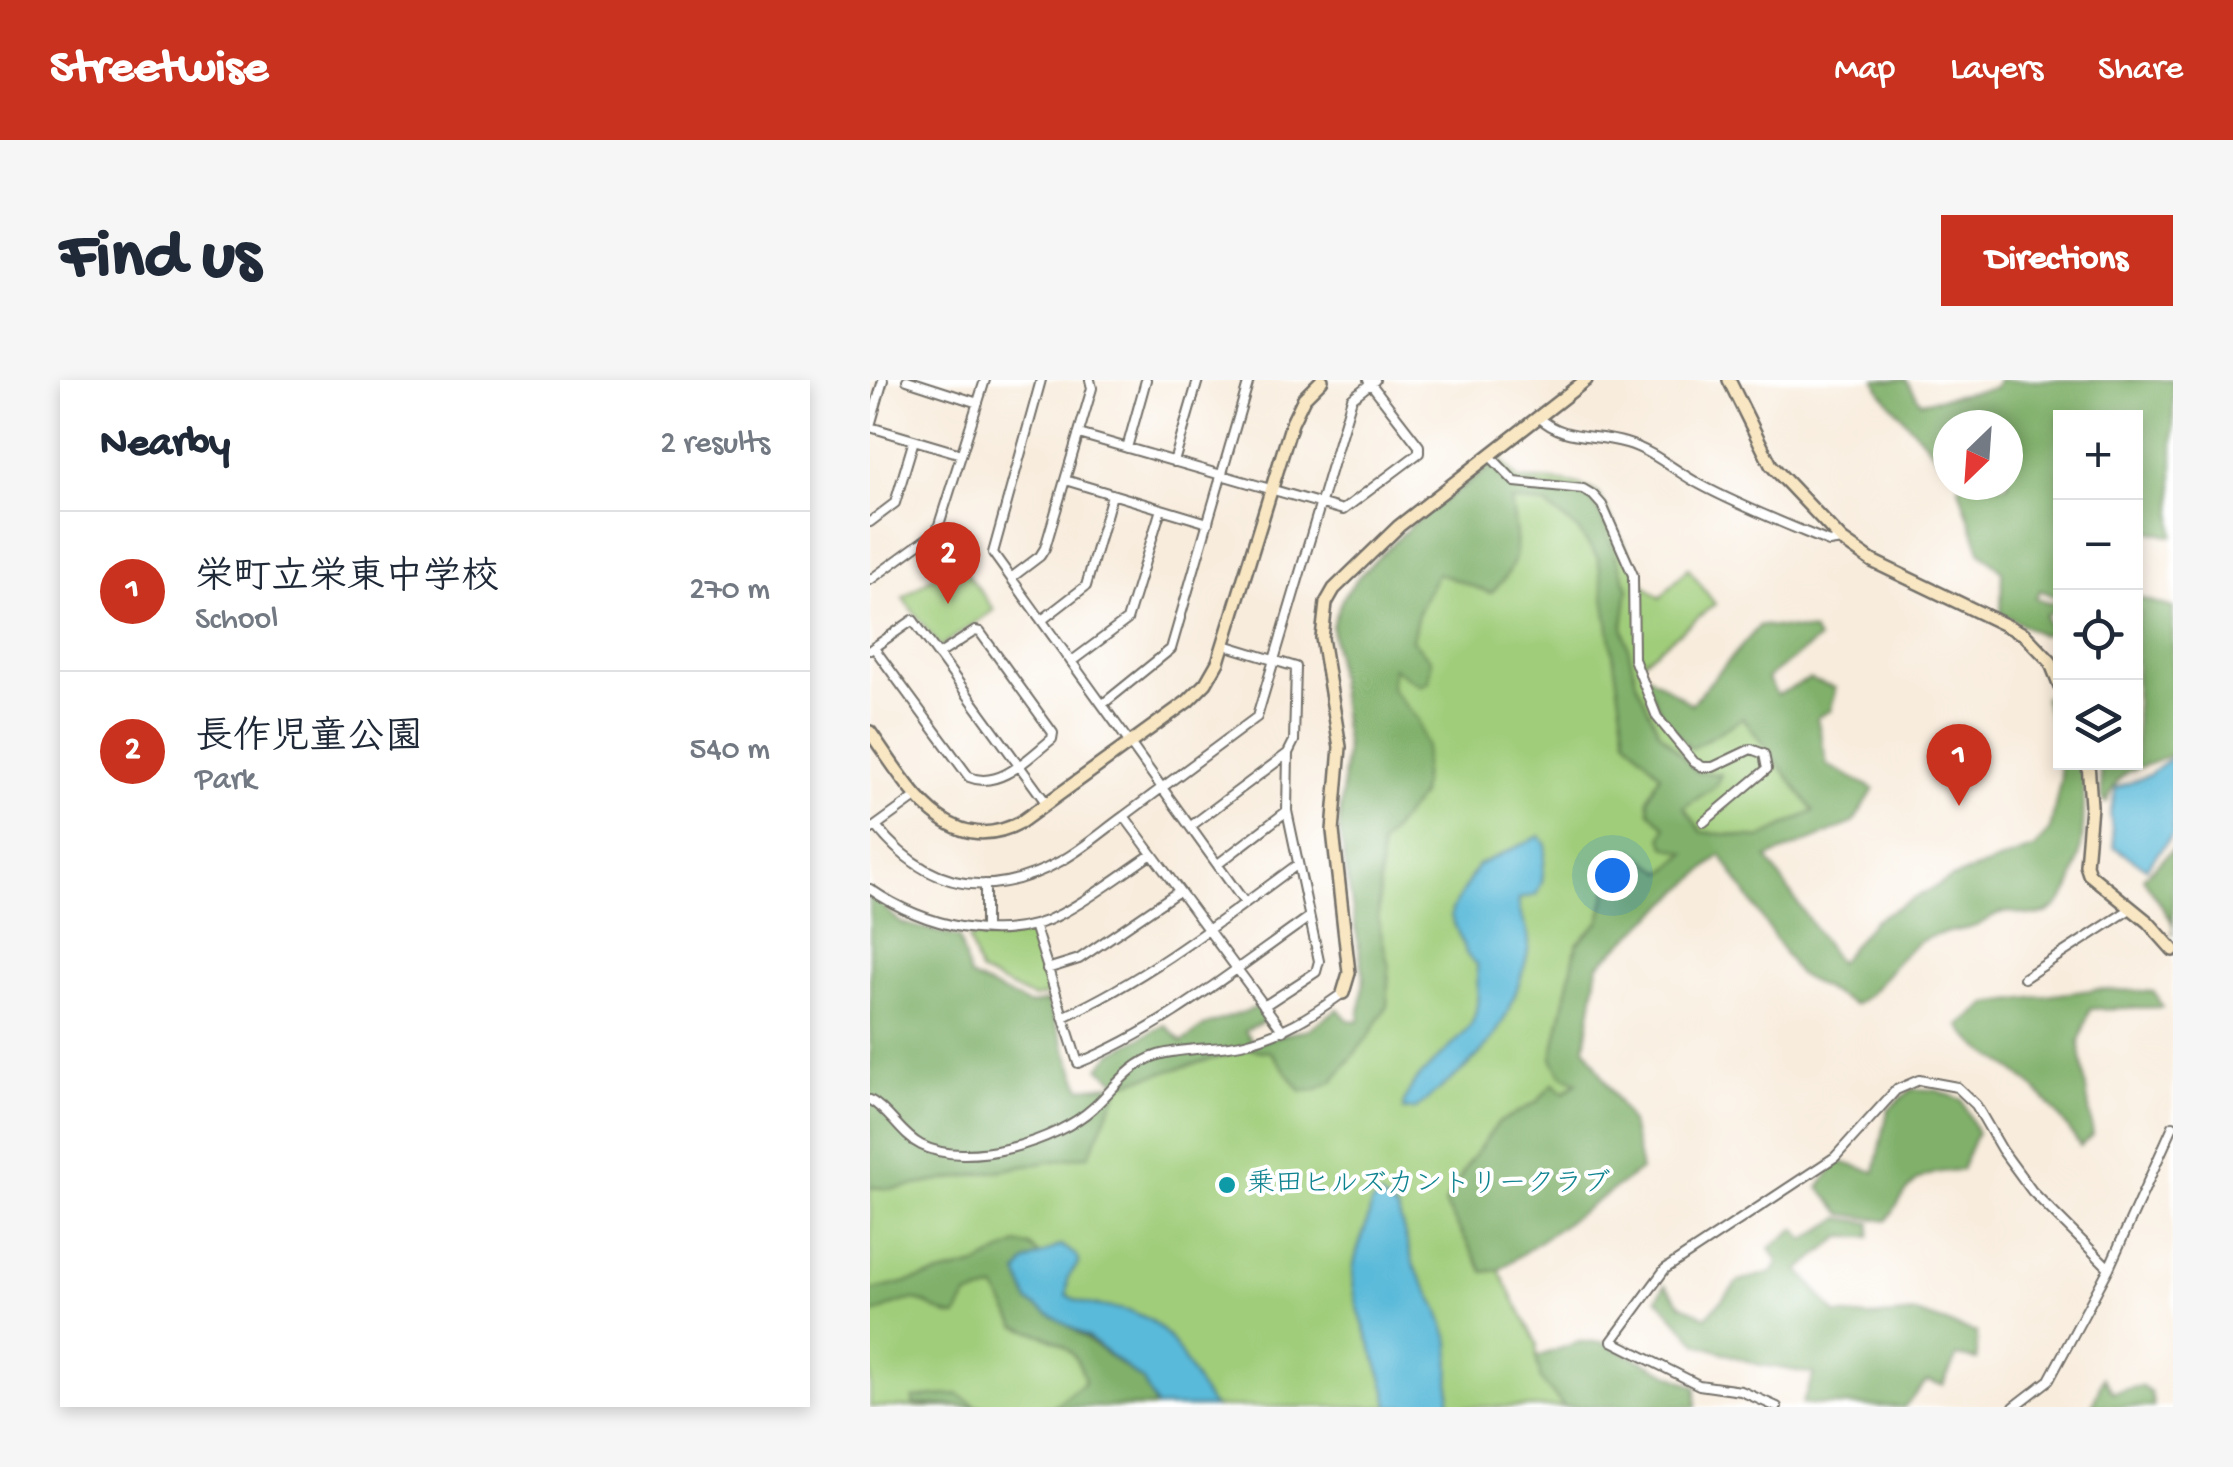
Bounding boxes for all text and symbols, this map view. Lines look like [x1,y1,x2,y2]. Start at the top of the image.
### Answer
text: Streetwise [50,42,268,99]
text: Map [1834,50,1895,91]
text: Layers [1950,50,2043,91]
text: Share [2098,50,2183,91]
button: Directions [1941,215,2173,306]
text: Find us [60,219,261,302]
north arrow [1933,410,2023,500]
map controls [2053,410,2143,770]
button: + [2053,410,2143,500]
text: Nearby [100,421,230,470]
text: 2 results [660,426,770,464]
button: − [2053,500,2143,590]
pin: 2 [916,522,980,604]
text: 栄町立栄東中学校 [195,558,499,602]
text: 1 [126,572,139,610]
text: 270 m [689,572,770,610]
button: locate [2053,590,2143,680]
text: School [195,602,278,640]
button: layers [2053,680,2143,770]
text: 長作児童公園 [195,718,423,762]
pin: 1 [1926,724,1992,806]
text: 2 [125,732,140,770]
text: 540 m [690,732,770,770]
text: Park [195,762,256,800]
your location [1587,850,1638,901]
place label: 乗田ヒルズカントリークラブ [1247,1168,1610,1202]
marker: 乗田ヒルズカントリークラブ [1216,1174,1238,1196]

